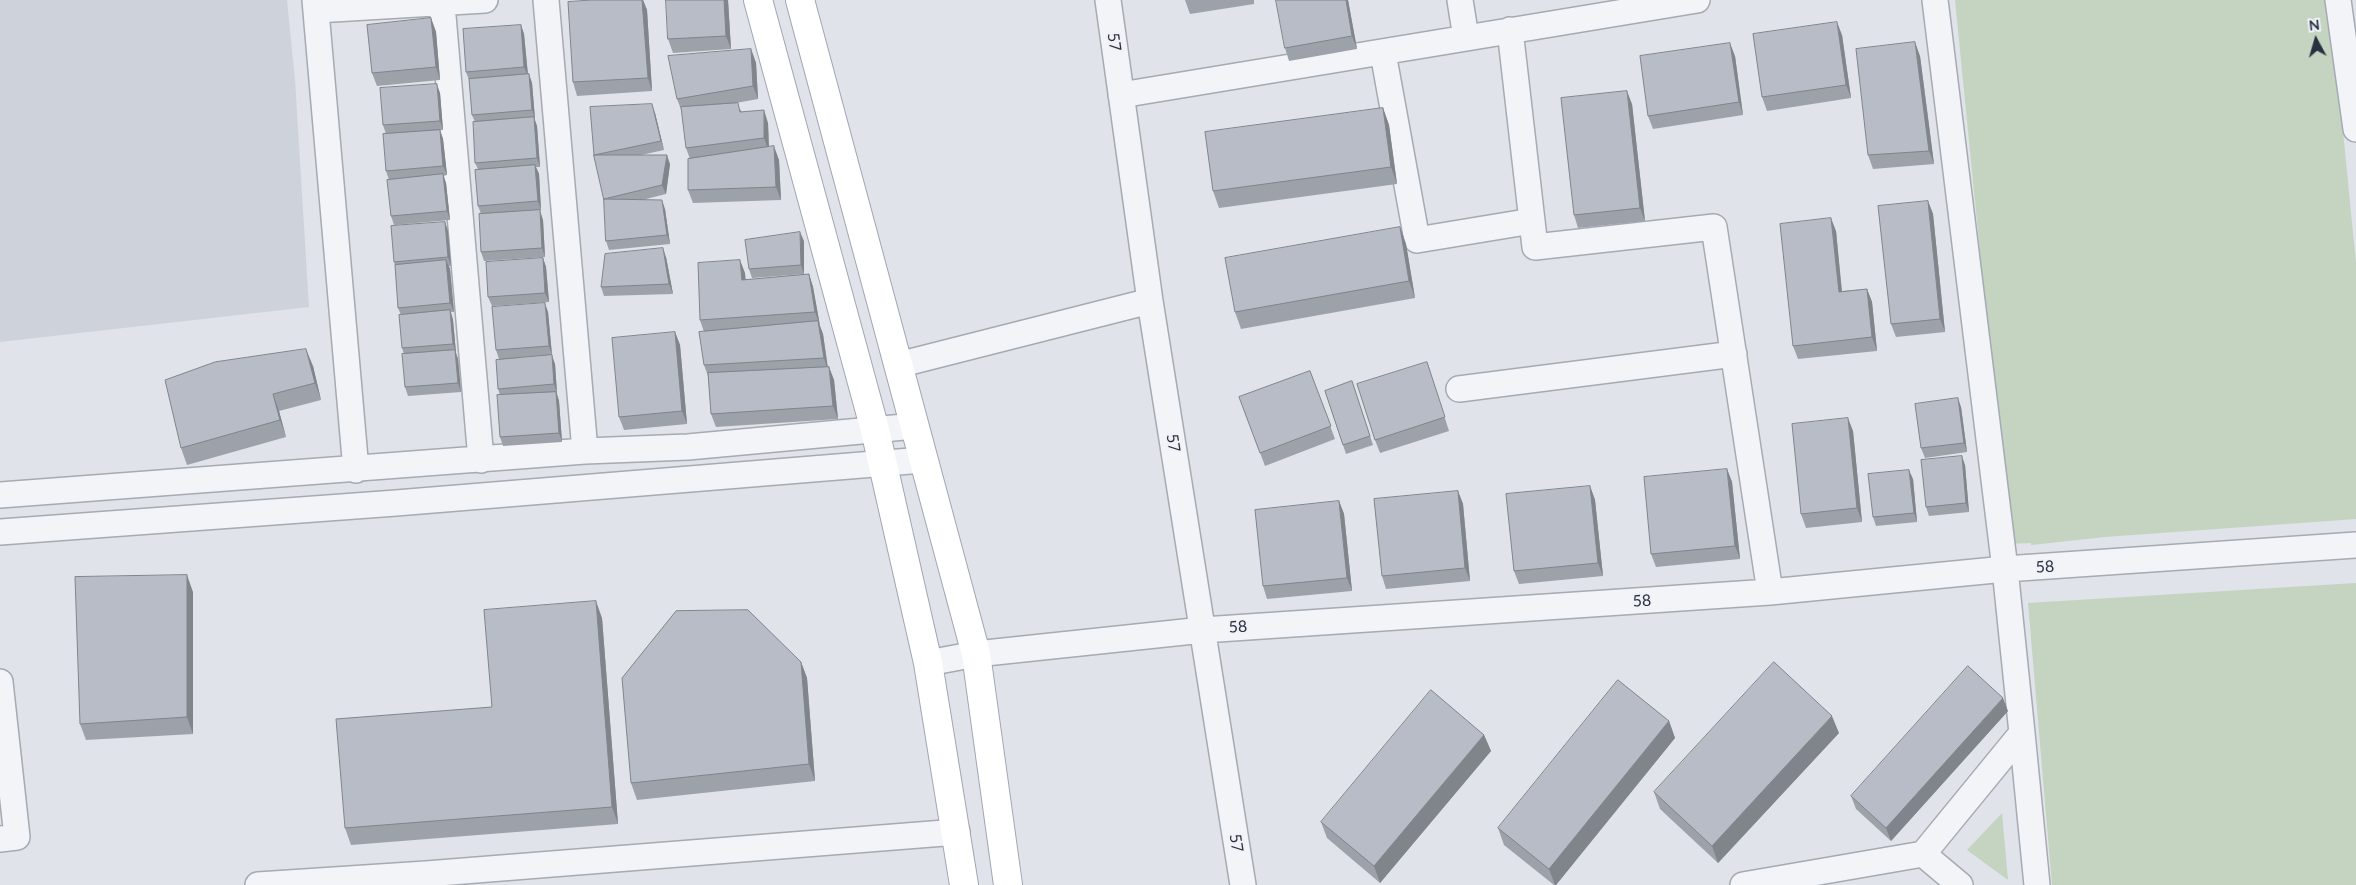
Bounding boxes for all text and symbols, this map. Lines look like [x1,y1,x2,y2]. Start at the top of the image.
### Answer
north arrow [2291,15,2341,65]
text: N [2308,16,2321,34]
street label: 57 [1103,31,1125,53]
street label: 57 [1162,432,1184,454]
street label: 58 [2035,557,2055,577]
street label: 58 [1632,591,1652,611]
street label: 58 [1228,617,1248,637]
street label: 57 [1225,832,1247,854]

